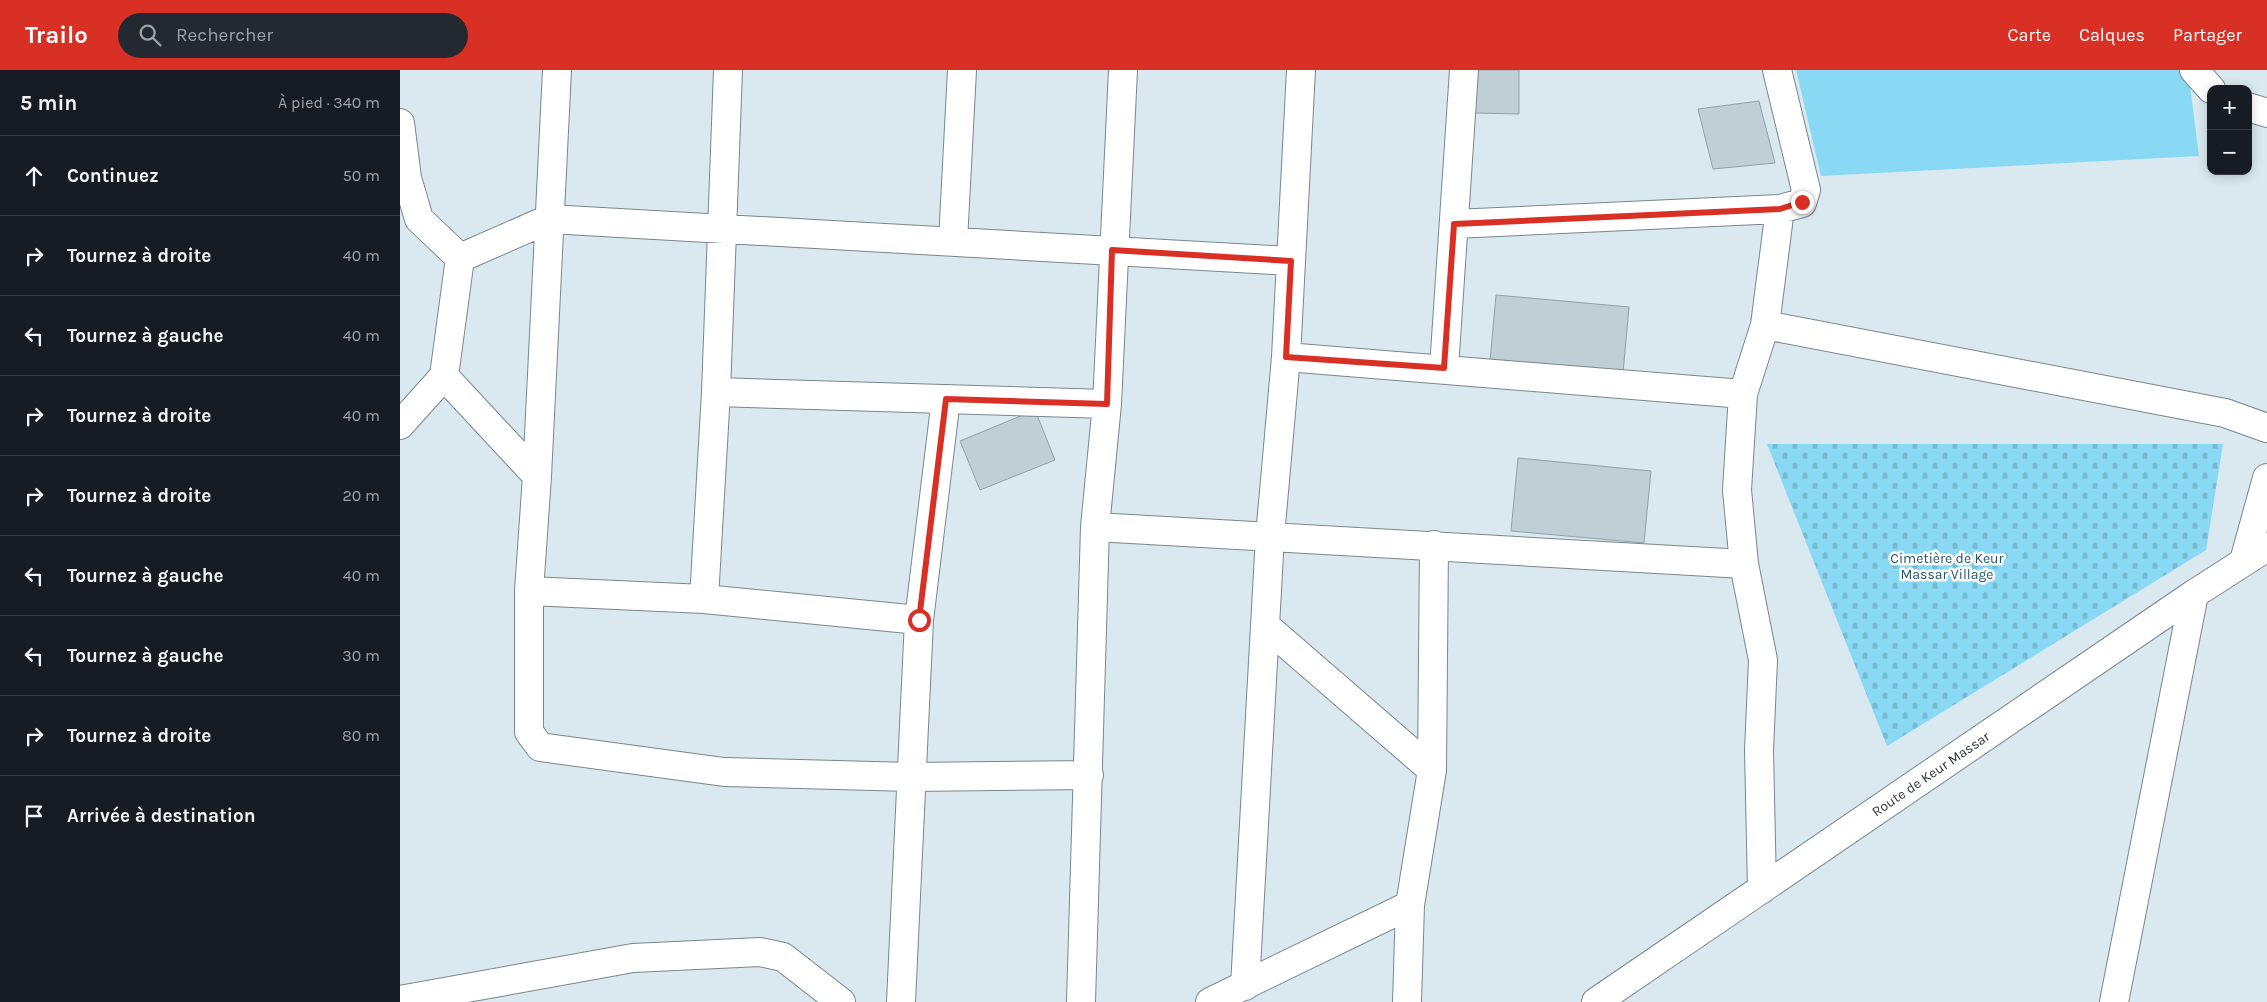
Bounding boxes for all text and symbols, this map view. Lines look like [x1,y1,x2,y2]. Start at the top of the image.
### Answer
search box [118,13,468,58]
text: Trailo [25,21,88,49]
icon: search [136,21,164,49]
text: Rechercher [176,24,273,46]
text: Carte [2007,24,2051,46]
text: Calques [2079,24,2145,46]
text: Partager [2173,24,2242,46]
map controls [2207,85,2252,175]
button: + [2207,85,2252,130]
text: 5 min [20,91,77,115]
text: À pied · 340 m [278,93,380,112]
button: − [2207,130,2252,175]
icon: ahead [20,162,48,190]
text: Continuez [67,165,159,187]
text: 50 m [343,166,380,185]
route end [1791,191,1814,214]
icon: right [20,242,48,270]
text: Tournez à droite [67,245,211,267]
text: 40 m [343,246,380,265]
icon: left [20,322,48,350]
text: Tournez à gauche [67,325,224,347]
text: 40 m [343,326,380,345]
icon: right [20,402,48,430]
text: Tournez à droite [67,405,211,427]
text: 40 m [343,406,380,425]
icon: right [20,482,48,510]
text: Tournez à droite [67,485,211,507]
text: 20 m [342,486,380,505]
park label: Cimetière de Keur Massar Village [1890,550,2005,583]
icon: left [20,562,48,590]
text: Tournez à gauche [67,565,224,587]
text: 40 m [343,566,380,585]
route start [908,609,931,632]
icon: left [20,642,48,670]
text: Tournez à gauche [67,645,224,667]
text: 30 m [342,646,380,665]
icon: right [20,722,48,750]
text: Tournez à droite [67,725,211,747]
text: 80 m [342,726,380,745]
street label: Route de Keur Massar [1869,727,1994,820]
icon: arrive [20,802,48,830]
text: Arrivée à destination [67,805,256,827]

